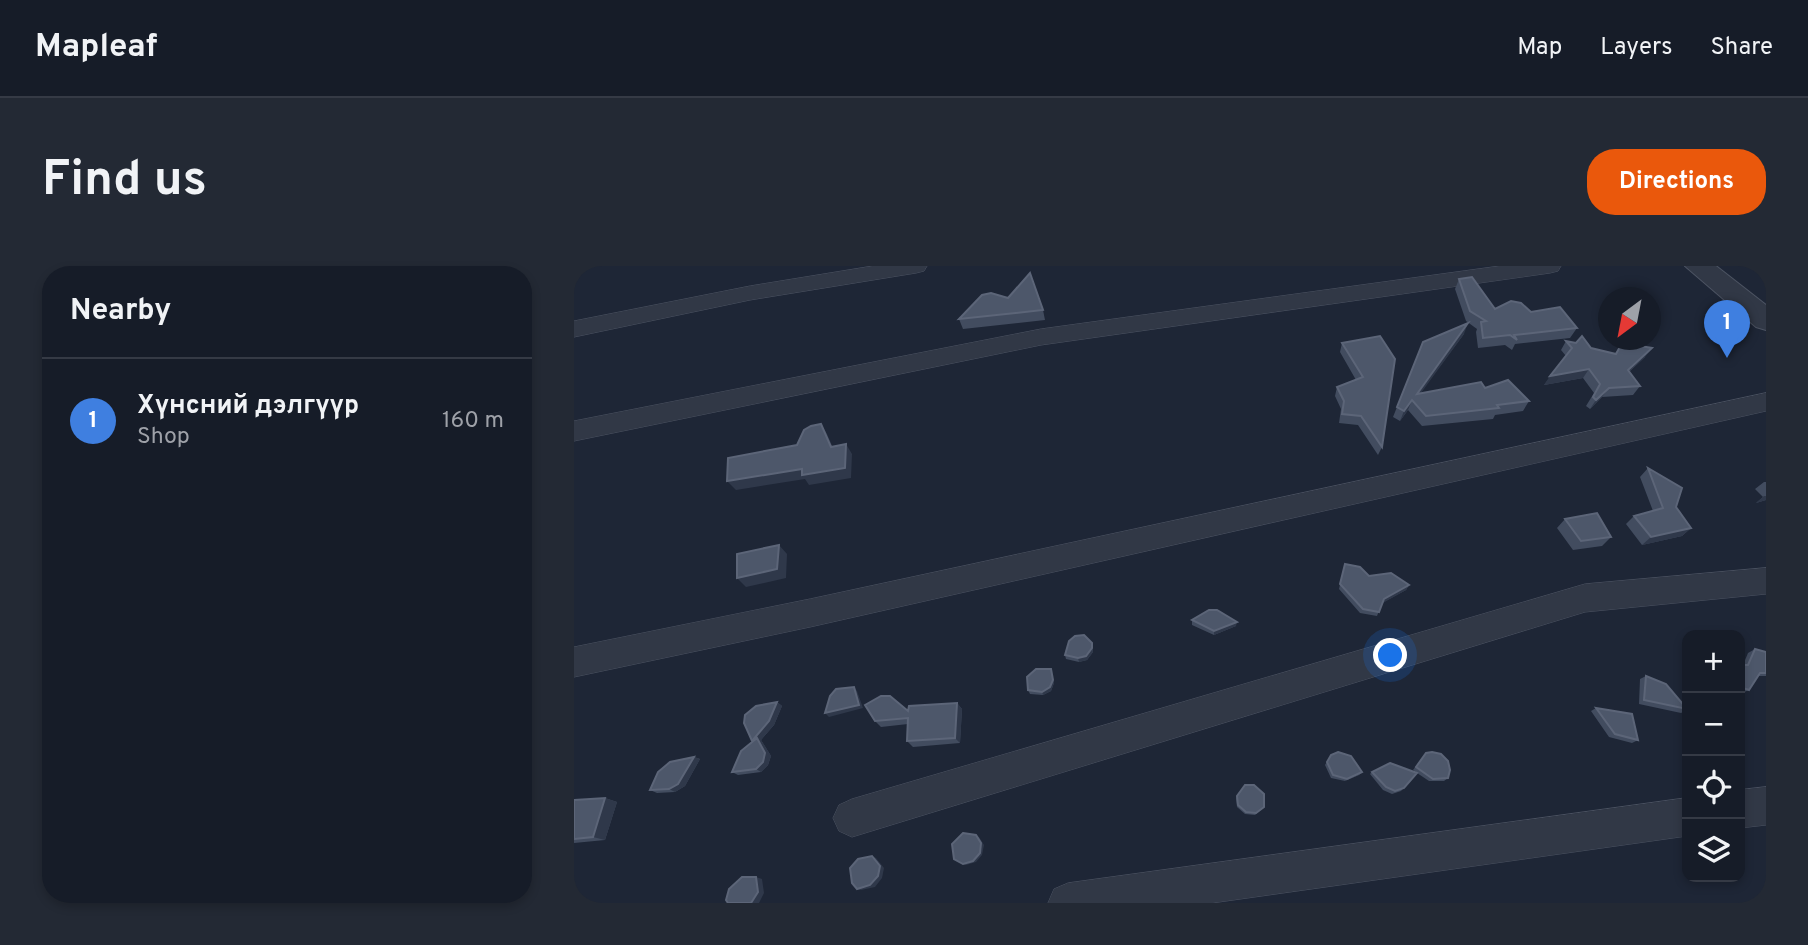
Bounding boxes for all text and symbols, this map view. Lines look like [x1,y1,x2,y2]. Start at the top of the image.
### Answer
text: Mapleaf [35,27,158,69]
text: Map [1517,33,1562,63]
text: Layers [1600,33,1672,63]
text: Share [1710,33,1773,63]
button: Directions [1587,149,1766,215]
text: Find us [42,151,207,213]
north arrow [1598,287,1661,350]
text: Nearby [70,293,171,330]
pin: 1 [1704,300,1750,358]
text: Хүнсний дэлгүүр [137,390,359,423]
text: 1 [88,407,98,436]
text: 160 m [442,407,504,436]
text: Shop [137,423,190,452]
map controls [1682,630,1745,882]
button: + [1682,630,1745,693]
your location [1373,638,1407,672]
button: − [1682,693,1745,756]
button: locate [1682,756,1745,819]
button: layers [1682,819,1745,882]

